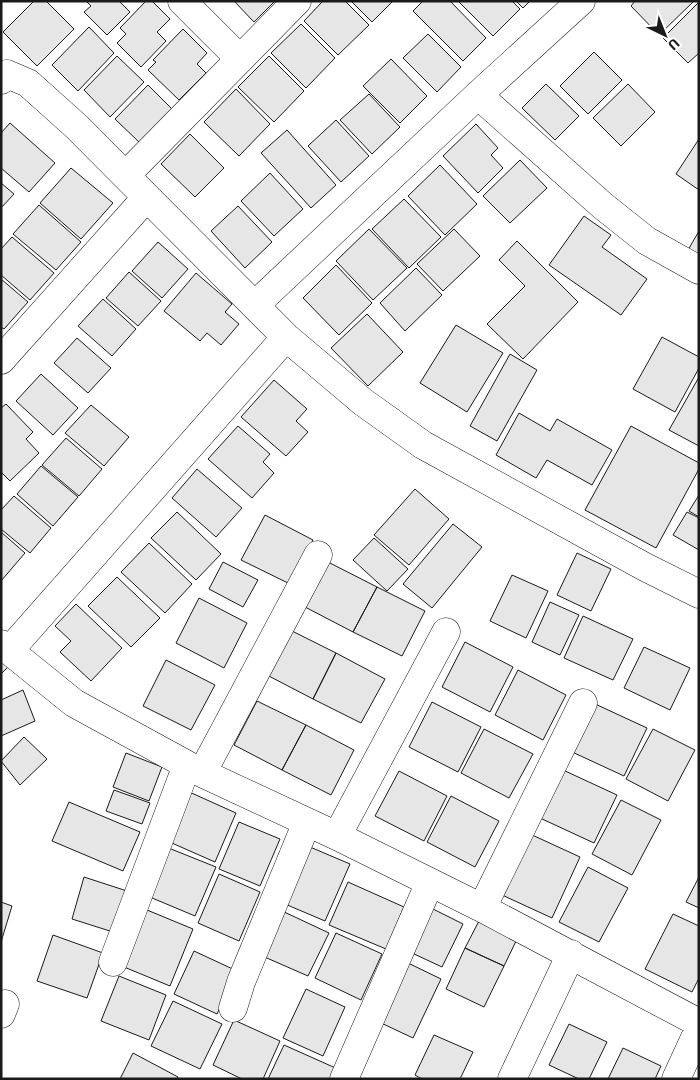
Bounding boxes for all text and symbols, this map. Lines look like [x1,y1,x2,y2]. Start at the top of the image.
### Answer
north arrow [640,10,690,60]
text: U [665,35,684,54]

